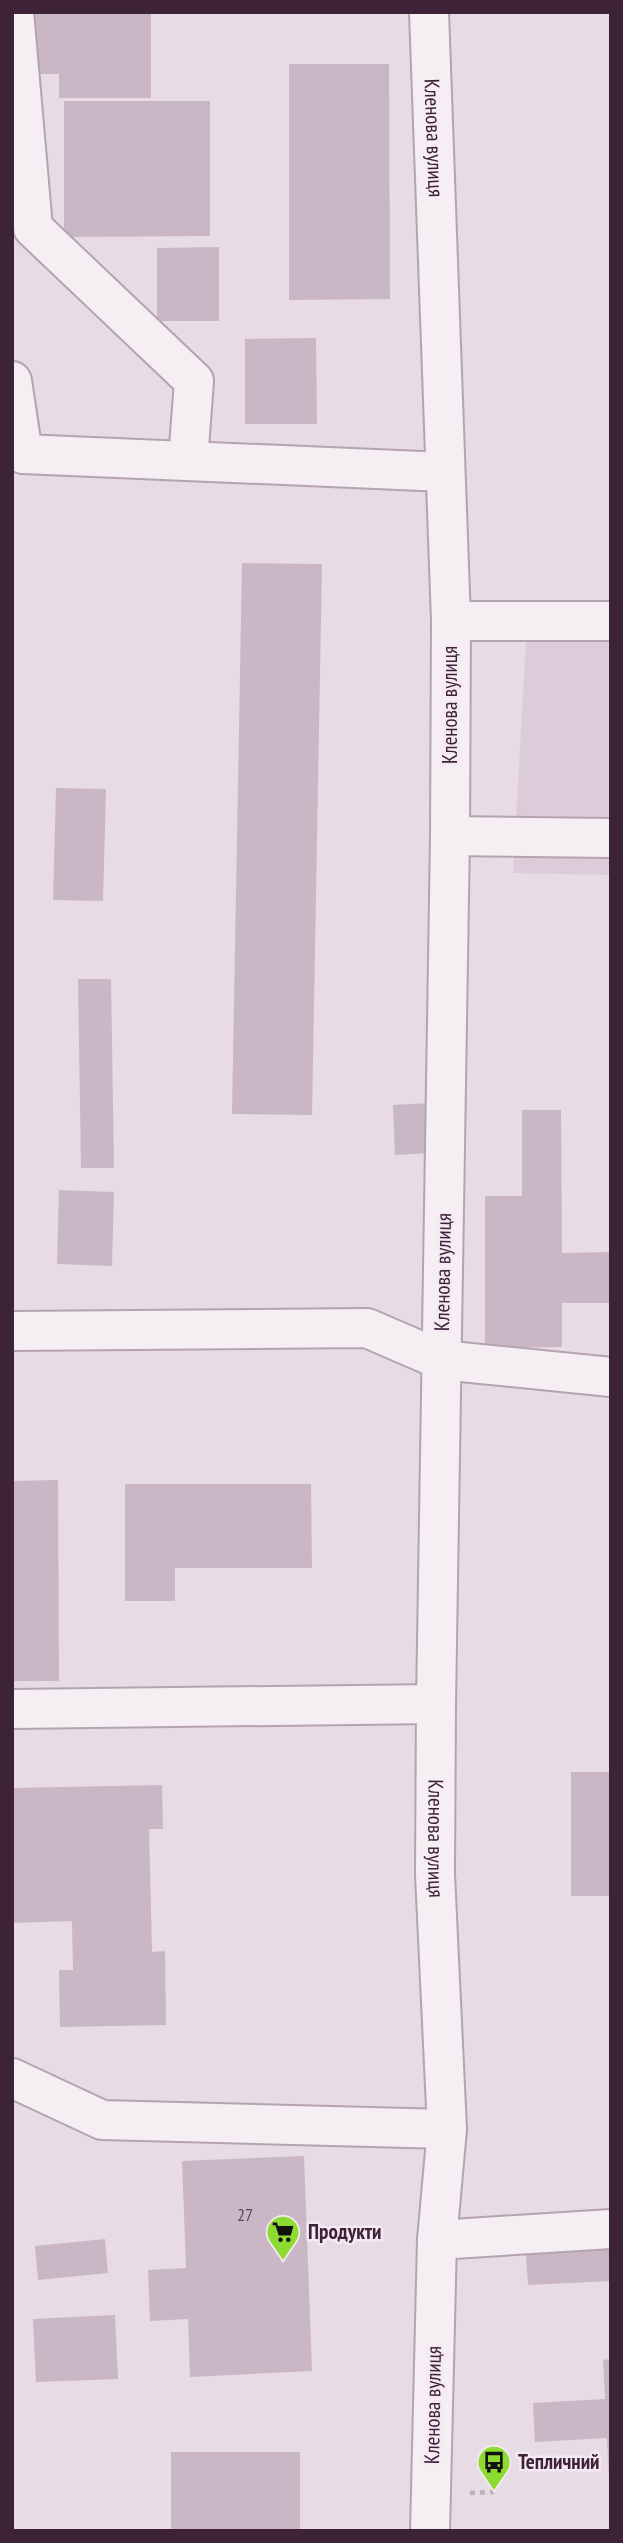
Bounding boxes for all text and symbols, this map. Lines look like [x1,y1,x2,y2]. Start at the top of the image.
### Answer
street label: Кленова вулиця [418,78,450,197]
street label: Кленова вулиця [436,646,463,764]
street label: Кленова вулиця [428,1213,457,1331]
street label: Кленова вулиця [422,1779,450,1898]
house number: 27 [237,2203,253,2226]
supermarket icon: Продукти [264,2213,302,2262]
place label: Продукти [308,2218,381,2245]
street label: Кленова вулиця [418,2346,447,2464]
bus stop icon: Тепличний [475,2443,513,2492]
place label: Тепличний [518,2448,600,2475]

